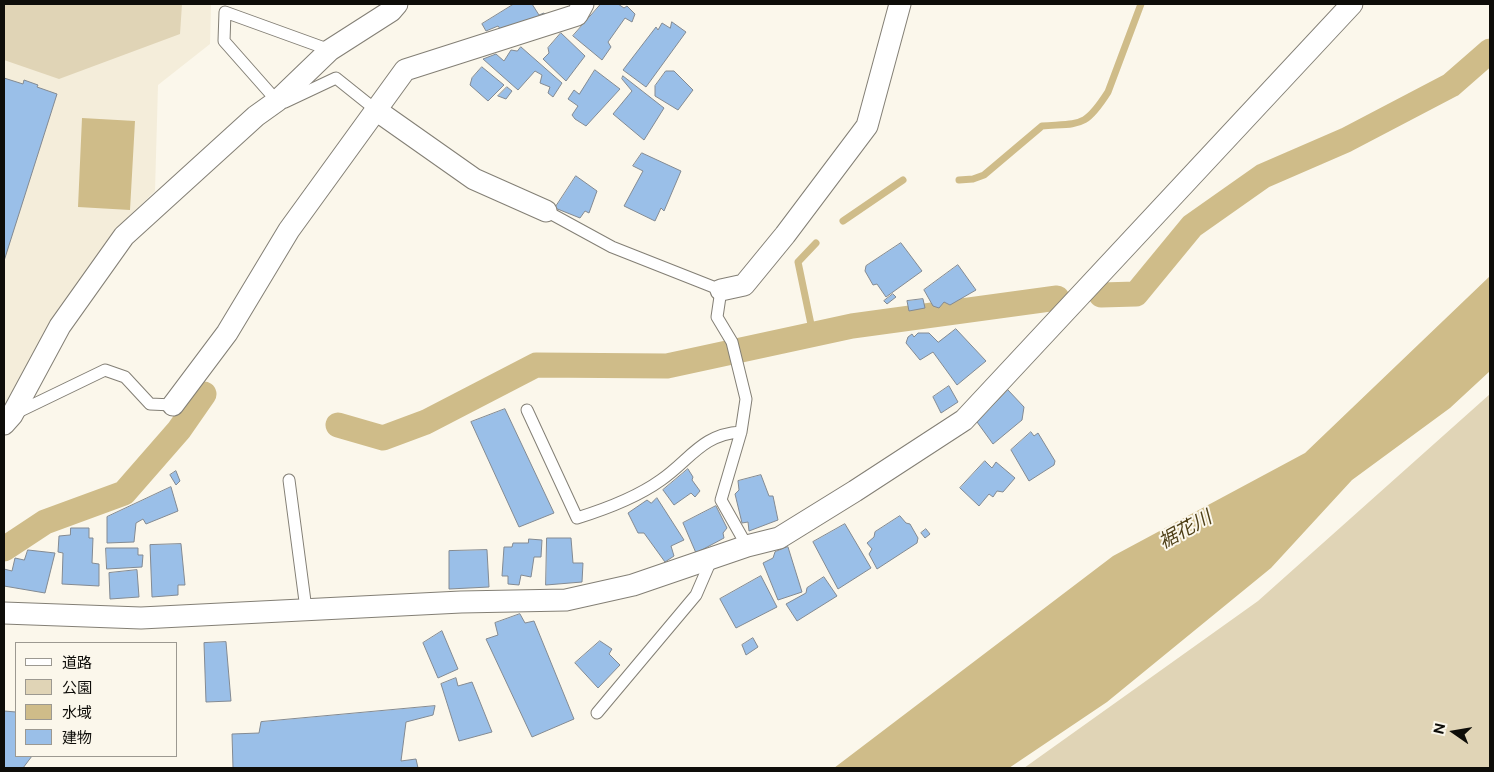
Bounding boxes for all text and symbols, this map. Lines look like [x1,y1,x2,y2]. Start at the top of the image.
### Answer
water label: 裾花川 [1155,506,1215,554]
legend [15,642,178,757]
text: 道路 [62,654,92,671]
text: 公園 [62,679,92,696]
text: 水域 [62,704,92,721]
north arrow [1429,707,1479,757]
text: N [1430,721,1448,736]
text: 建物 [62,729,92,746]

